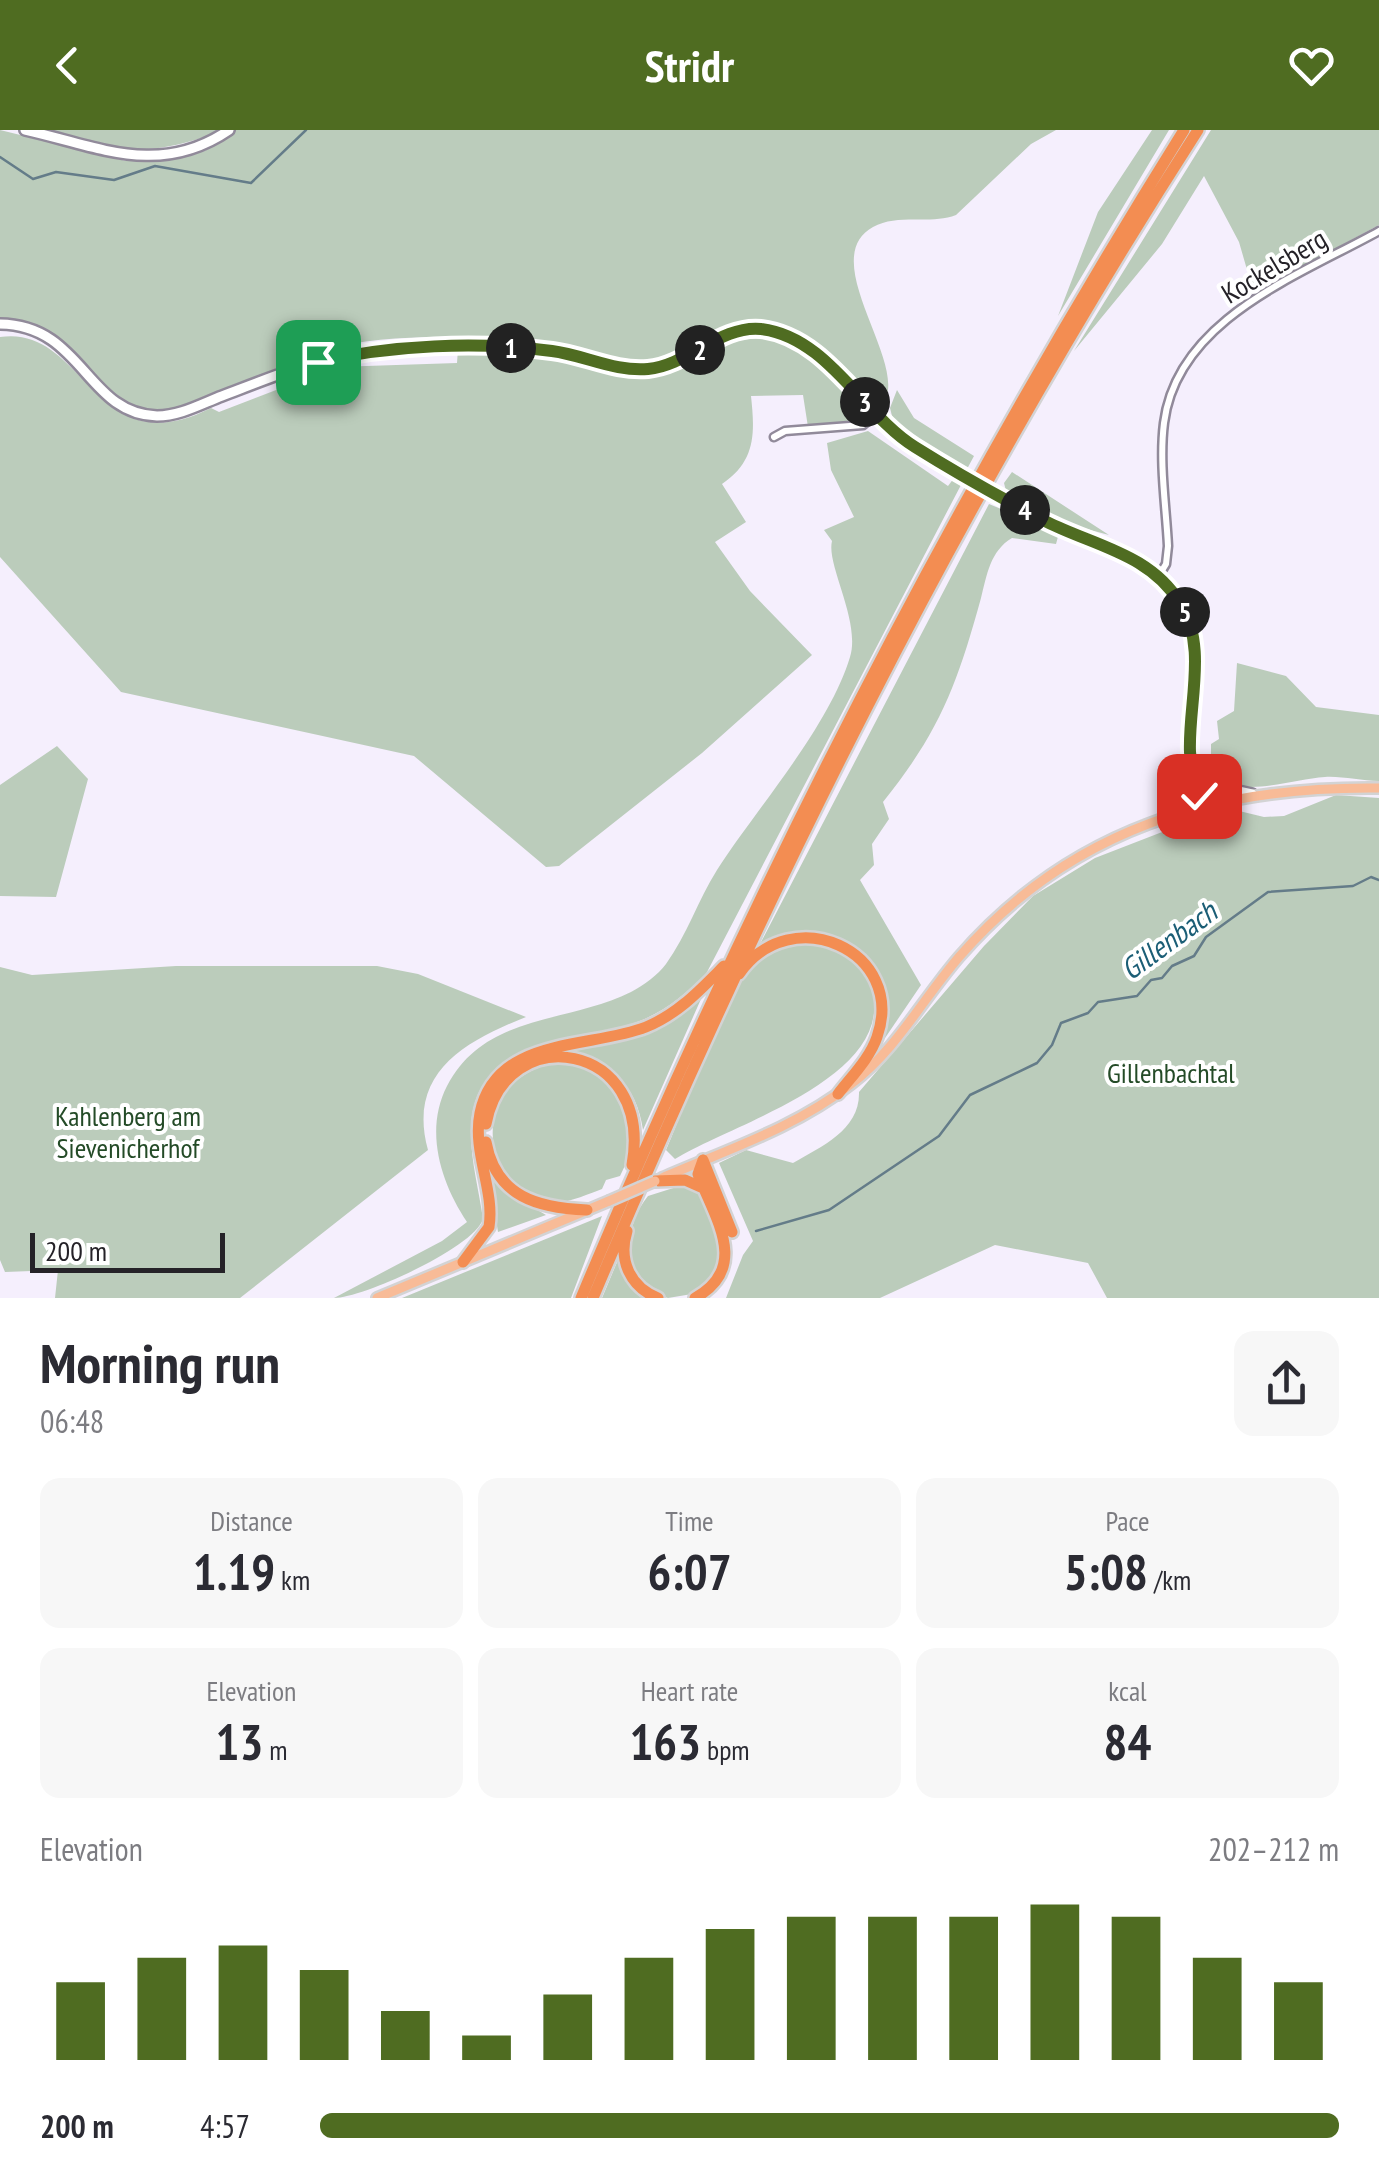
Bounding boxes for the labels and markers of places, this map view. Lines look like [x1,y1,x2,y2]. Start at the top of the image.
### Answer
pin [276,320,361,405]
pin: 1 [486,323,536,373]
pin: 2 [675,325,725,375]
pin: 3 [840,377,890,427]
pin: 4 [1000,485,1050,535]
pin: 5 [1160,587,1210,637]
pin [1157,754,1242,839]

